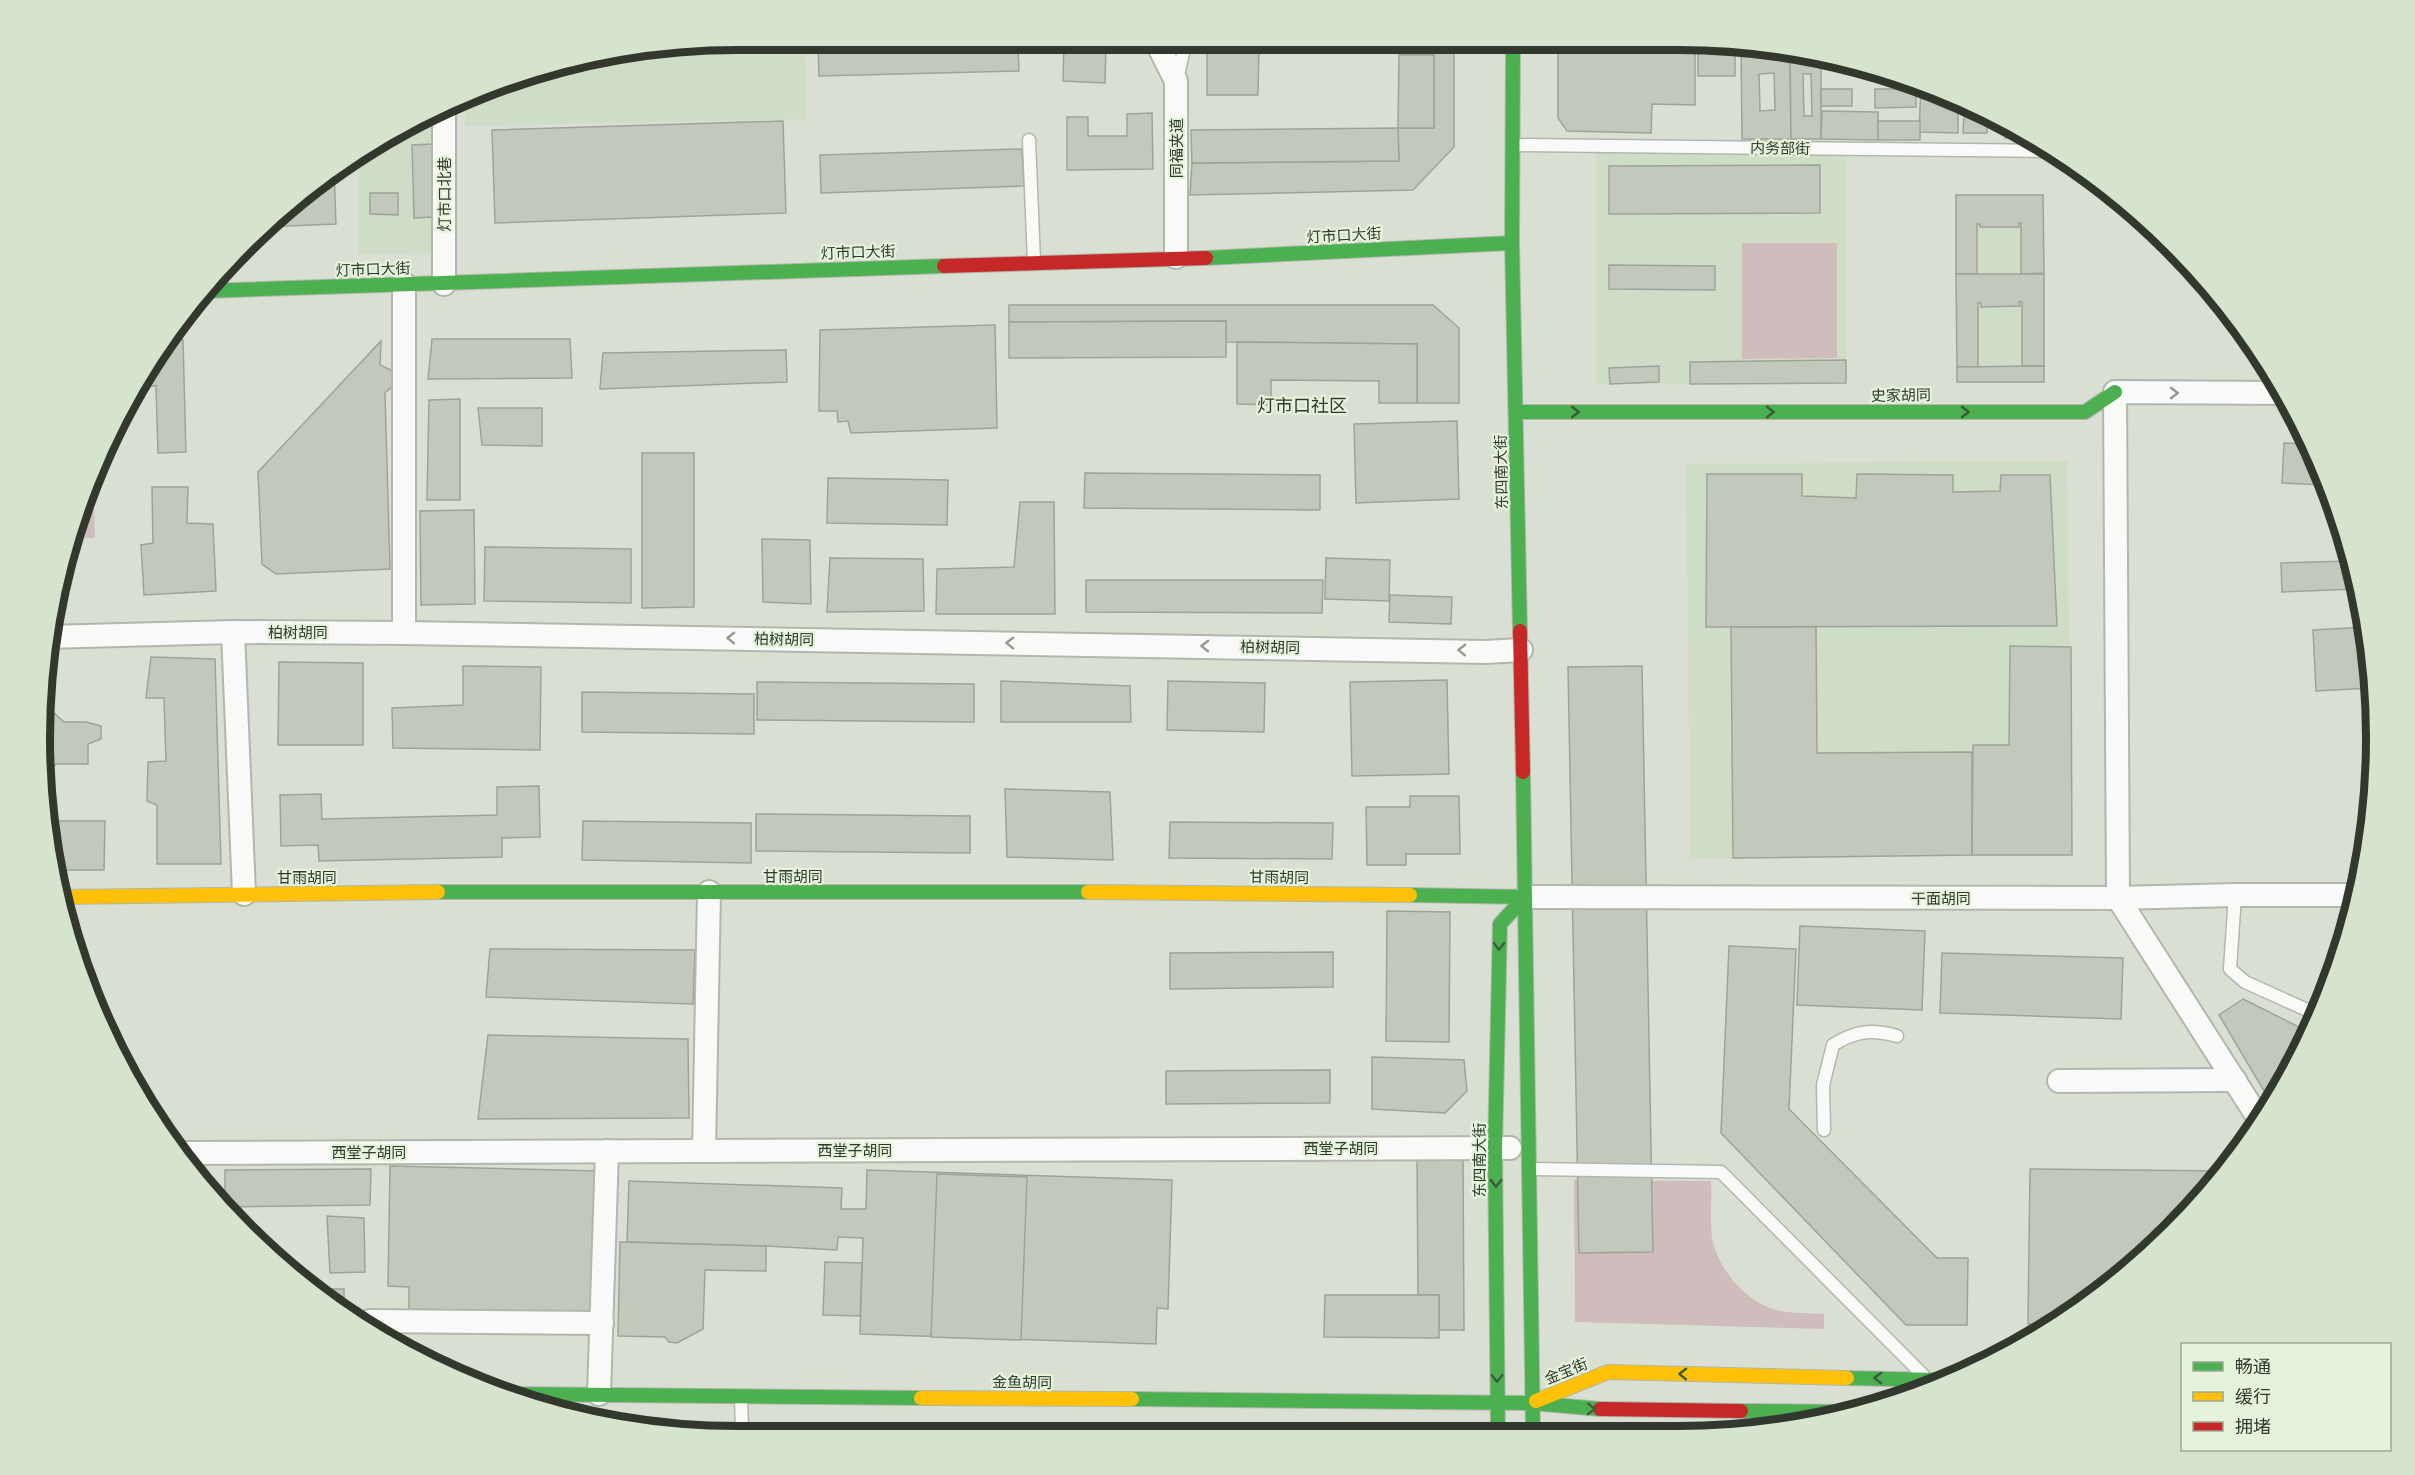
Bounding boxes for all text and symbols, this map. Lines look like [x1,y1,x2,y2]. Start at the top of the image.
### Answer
street label: 同福夹道 [1167,118,1186,178]
street label: 内务部街 [1750,138,1810,158]
street label: 灯市口北巷 [435,156,454,232]
street label: 灯市口大街 [1306,224,1382,246]
street label: 灯市口大街 [820,241,896,263]
street label: 灯市口大街 [335,258,411,280]
street label: 史家胡同 [1871,385,1931,405]
one-way arrow [2169,386,2178,399]
district label: 灯市口社区 [1257,394,1347,417]
one-way arrow [1571,406,1580,418]
one-way arrow [1766,406,1775,418]
one-way arrow [1961,406,1970,418]
street label: 东四南大街 [1491,434,1511,510]
street label: 柏树胡同 [268,623,328,642]
street label: 柏树胡同 [754,629,814,649]
one-way arrow [726,632,735,644]
one-way arrow [1005,637,1014,649]
street label: 柏树胡同 [1240,637,1300,657]
one-way arrow [1200,640,1209,652]
one-way arrow [1458,644,1467,657]
street label: 甘雨胡同 [763,867,823,886]
street label: 甘雨胡同 [1249,867,1309,887]
street label: 甘雨胡同 [277,868,337,887]
street label: 干面胡同 [1911,889,1971,908]
one-way arrow [1493,941,1505,950]
street label: 东四南大街 [1470,1122,1489,1198]
street label: 西堂子胡同 [1303,1139,1379,1158]
street label: 西堂子胡同 [817,1141,893,1160]
street label: 西堂子胡同 [331,1143,407,1162]
one-way arrow [1490,1178,1502,1187]
legend [2181,1343,2391,1451]
street label: 金宝街 [1542,1354,1590,1388]
text: 畅通 [2235,1355,2271,1378]
one-way arrow [1678,1367,1687,1380]
street label: 金鱼胡同 [992,1372,1052,1392]
one-way arrow [1873,1372,1882,1385]
one-way arrow [1491,1373,1503,1382]
text: 缓行 [2235,1385,2271,1408]
one-way arrow [1586,1403,1595,1415]
text: 拥堵 [2235,1415,2271,1438]

